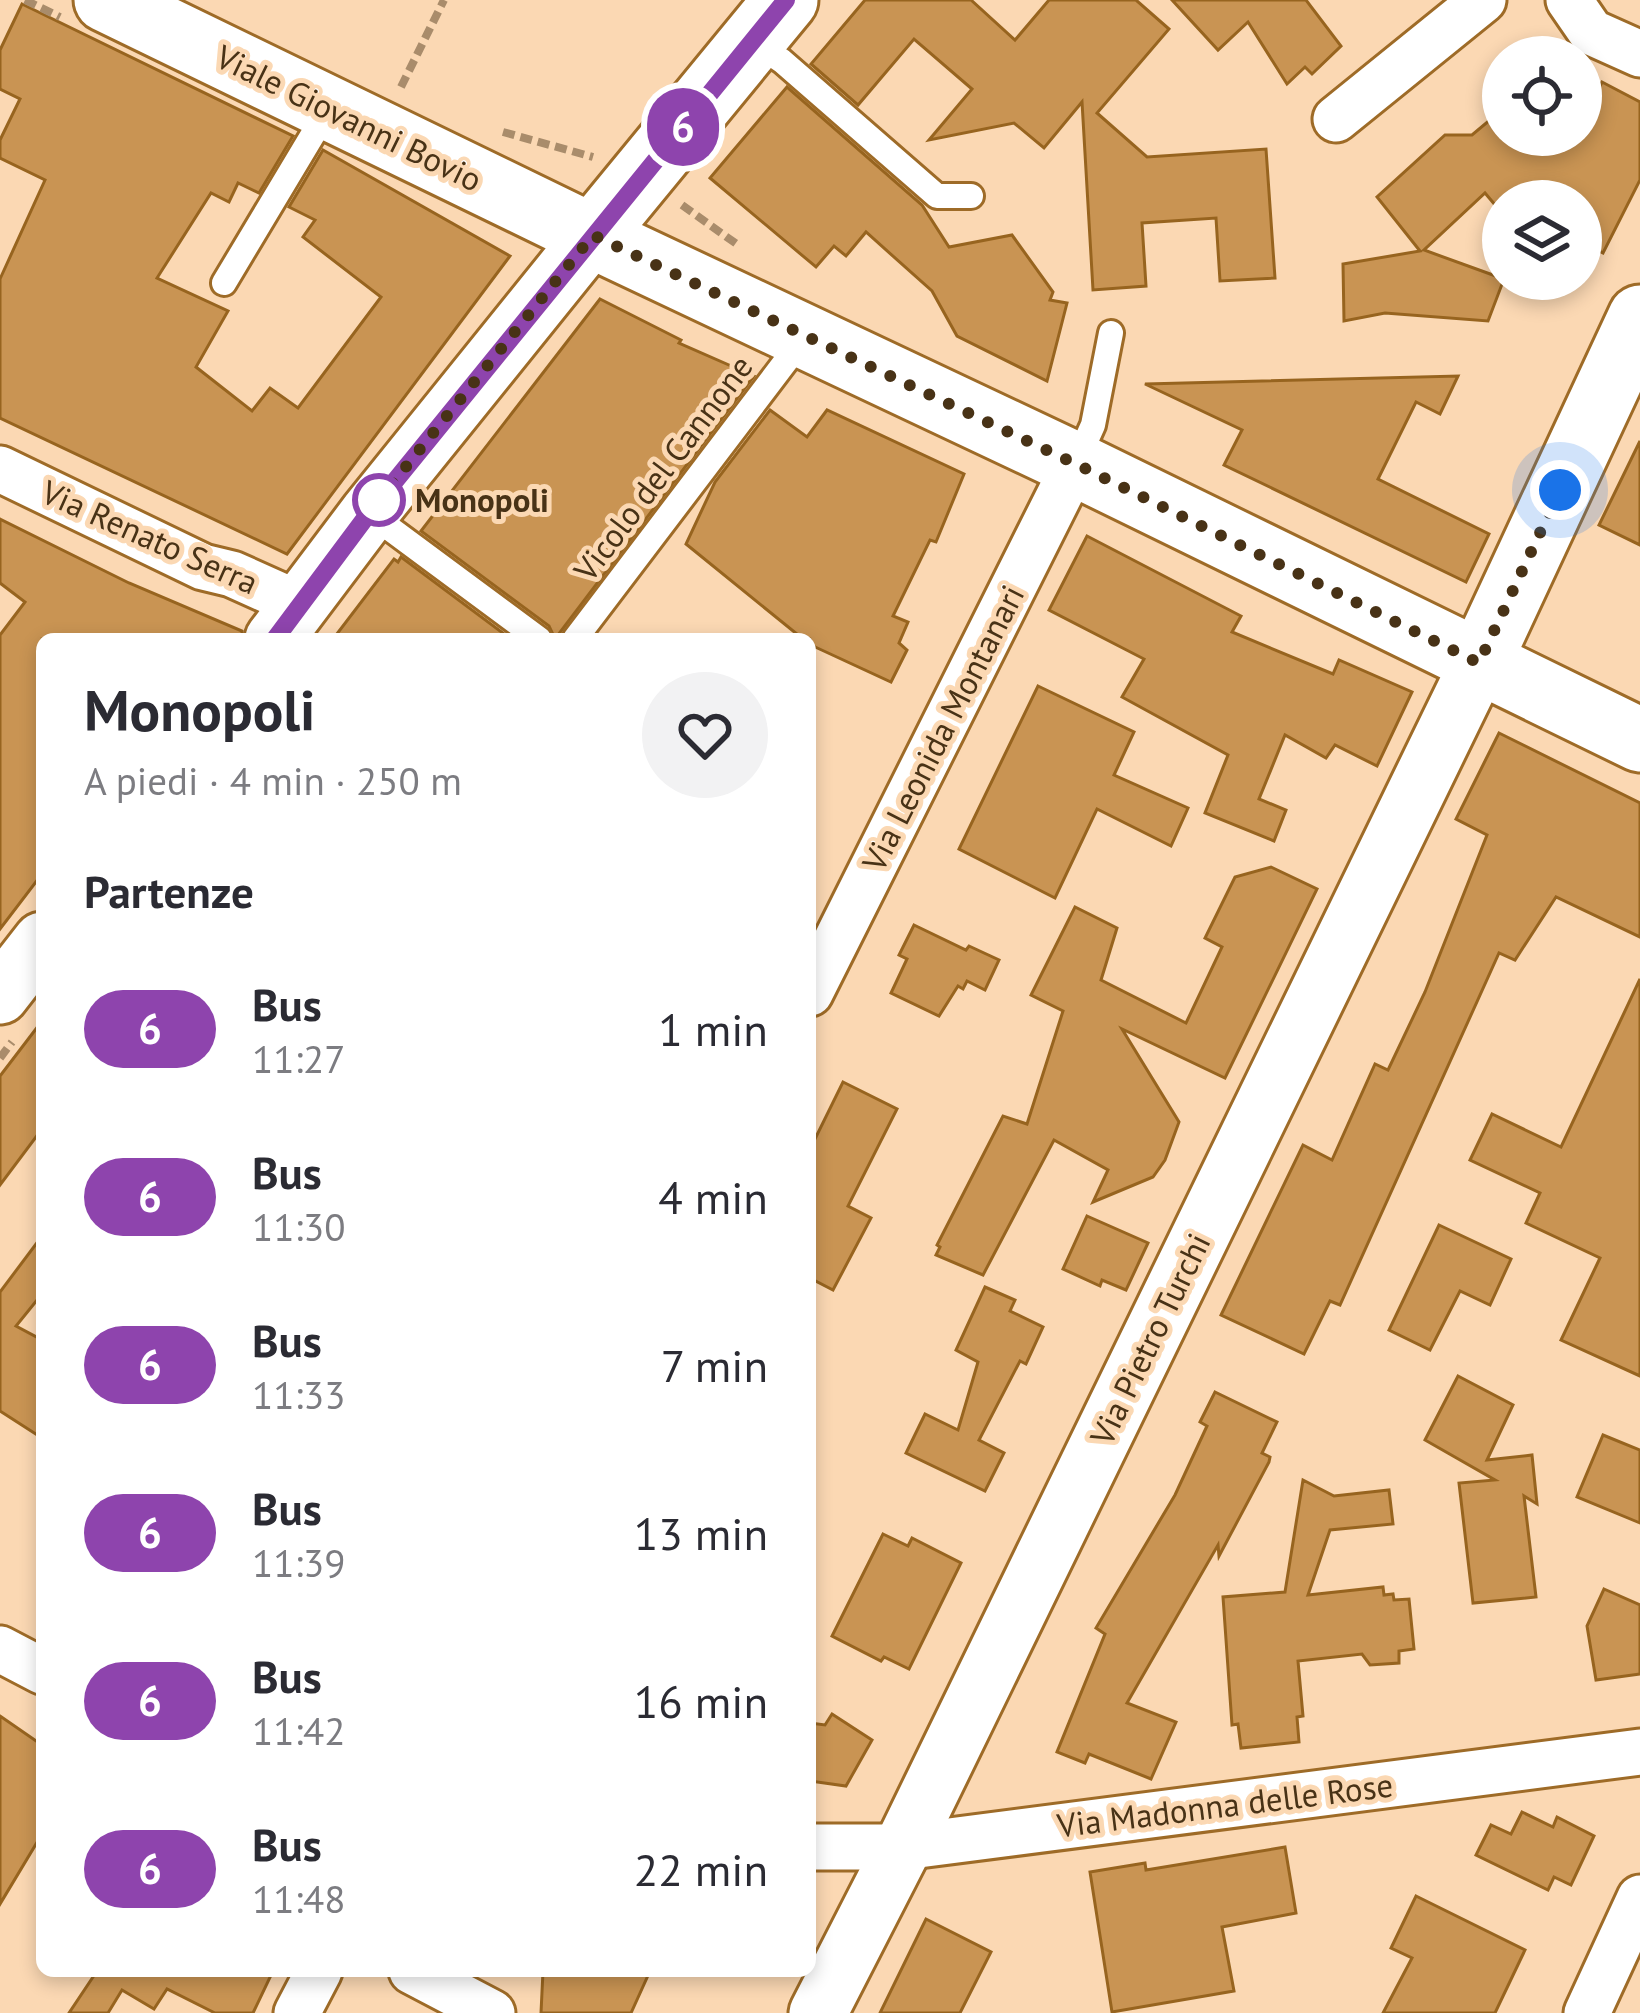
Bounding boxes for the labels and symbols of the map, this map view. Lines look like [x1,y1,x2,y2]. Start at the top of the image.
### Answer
street label: Viale Giovanni Bovio [208,34,489,201]
line badge: 6 [644,88,722,166]
street label: Vicolo del Cannone [563,346,762,590]
your location [1530,460,1590,520]
street label: Via Renato Serra [34,469,265,603]
marker: Monopoli [354,475,404,525]
place label: Monopoli [415,478,549,521]
street label: Via Leonida Montanari [851,577,1033,879]
street label: Via Pietro Turchi [1079,1226,1219,1453]
street label: Via Madonna delle Rose [1054,1763,1395,1847]

